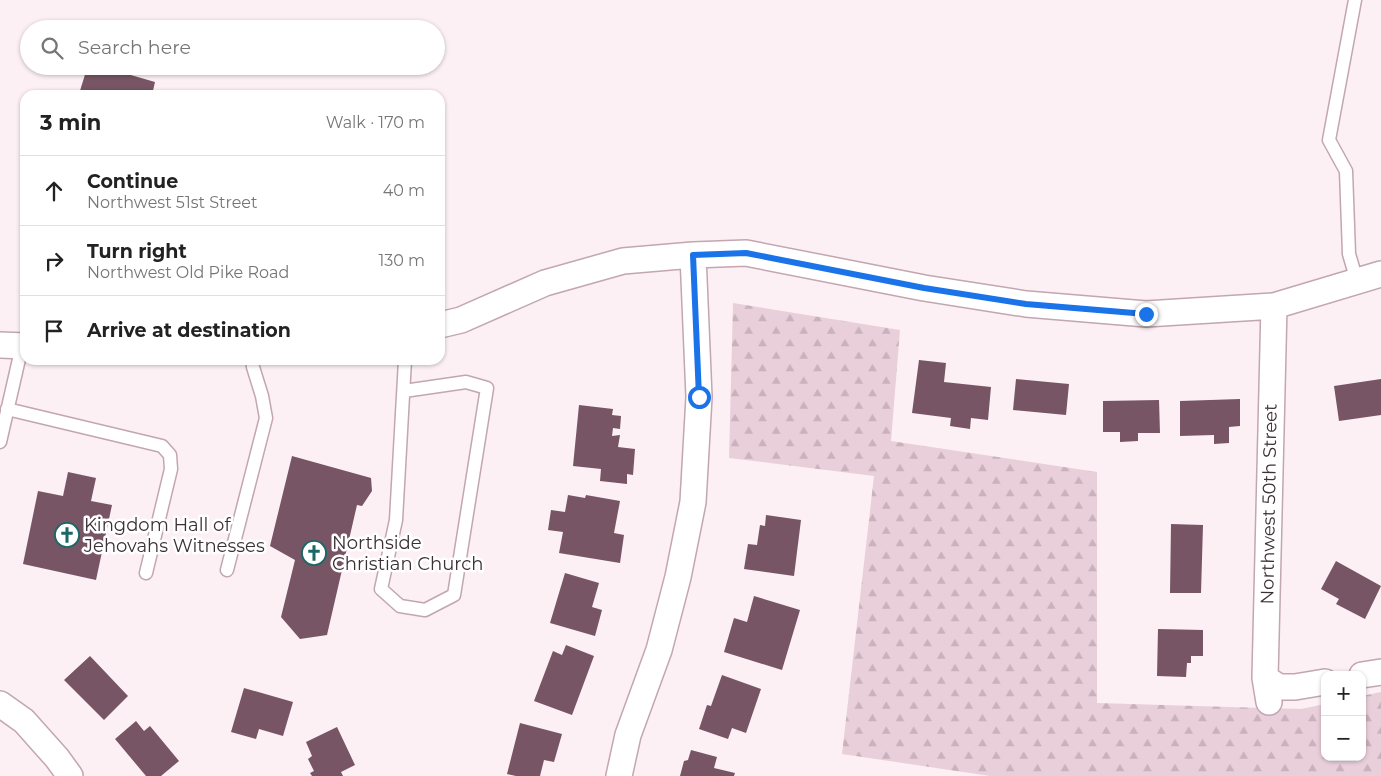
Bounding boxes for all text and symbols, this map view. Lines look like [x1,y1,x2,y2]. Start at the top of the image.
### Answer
search box [20,20,445,75]
icon: search [38,34,66,62]
text: Search here [78,36,191,59]
text: 3 min [40,110,101,135]
text: Walk · 170 m [326,113,425,132]
text: Continue [87,170,178,193]
icon: ahead [40,177,68,205]
text: 40 m [383,181,425,200]
text: Northwest 51st Street [87,193,258,212]
text: Turn right [87,240,187,263]
icon: right [40,247,68,275]
text: 130 m [378,251,425,270]
text: Northwest Old Pike Road [87,263,289,282]
route end [1135,303,1158,326]
icon: arrive [40,317,68,345]
text: Arrive at destination [87,319,291,342]
route start [688,386,711,409]
street label: Northwest 50th Street [1256,403,1282,605]
place label: Kingdom Hall of Jehovahs Witnesses [83,514,265,557]
church icon: Kingdom Hall of Jehovahs Witnesses [54,522,80,548]
place label: Northside Christian Church [332,532,483,575]
church icon: Northside Christian Church [301,540,327,566]
map controls [1321,671,1366,761]
button: + [1321,671,1366,716]
button: − [1321,716,1366,761]

